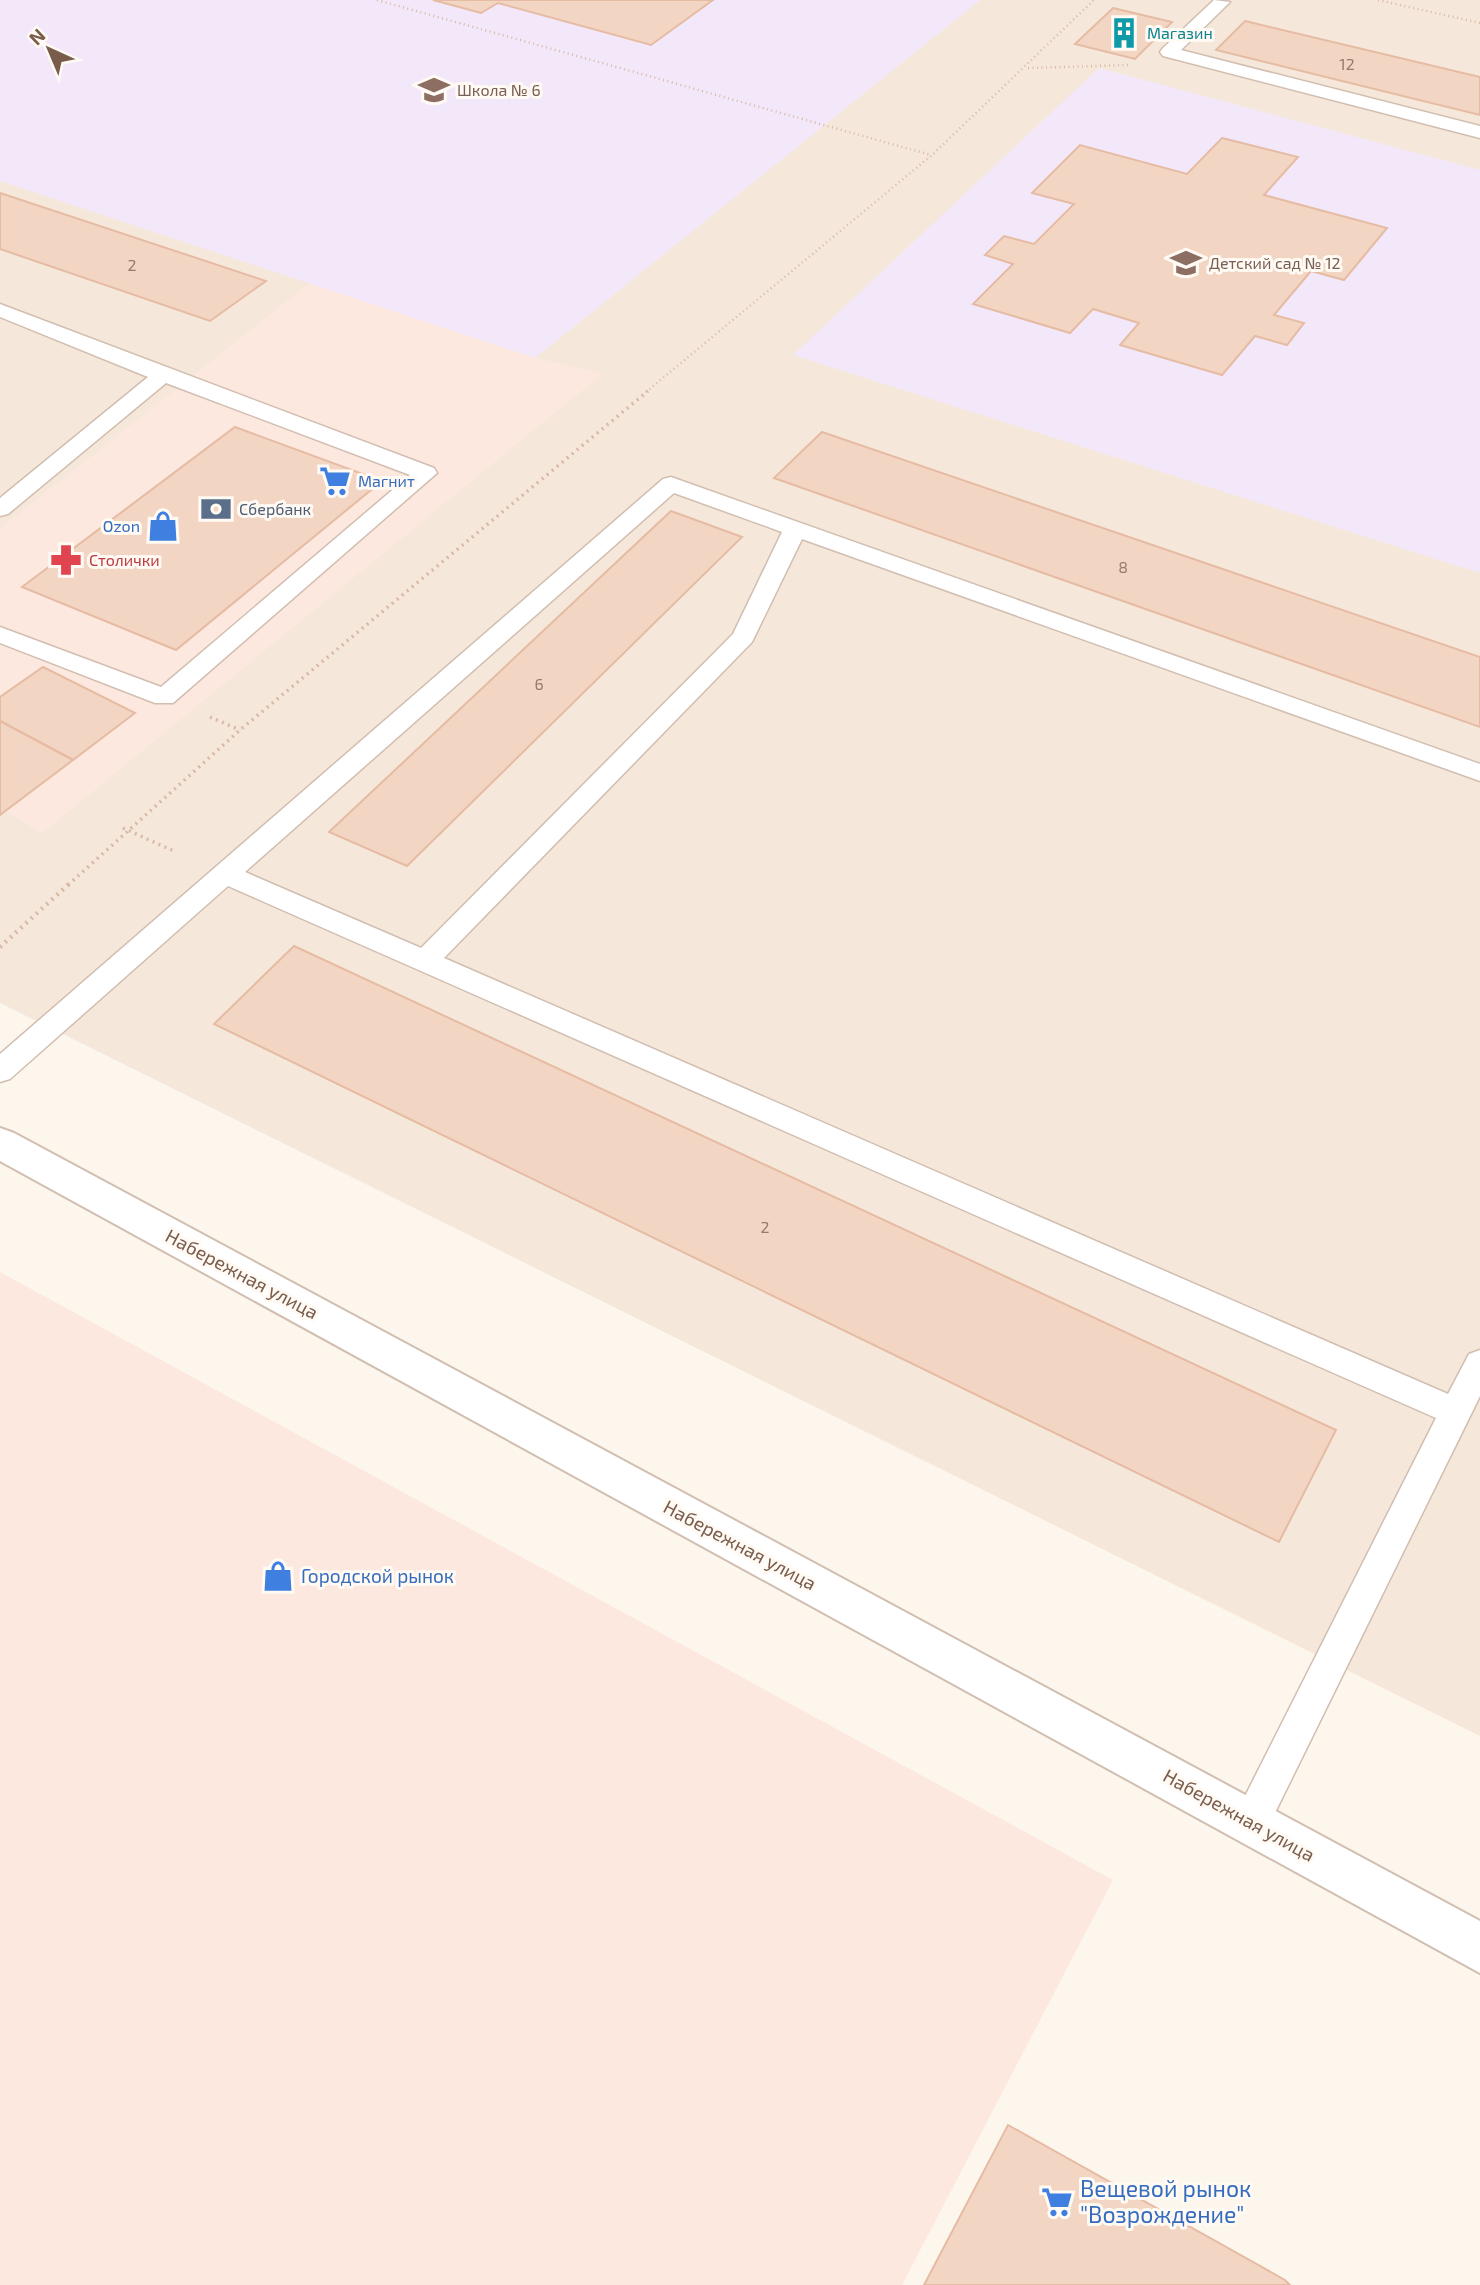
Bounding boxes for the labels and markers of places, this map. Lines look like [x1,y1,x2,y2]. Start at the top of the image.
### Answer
building icon: Магазин [1107,16,1141,50]
place label: Магазин [1147,23,1213,42]
school or university icon: Школа № 6 [417,73,451,107]
place label: Школа № 6 [457,80,541,99]
school or university icon: Детский сад № 12 [1169,246,1203,280]
place label: Детский сад № 12 [1209,253,1341,272]
supermarket icon: Магнит [318,464,352,498]
place label: Магнит [358,471,415,490]
bank icon: Сбербанк [199,492,233,526]
place label: Сбербанк [239,499,312,518]
shop icon: Ozon [146,509,180,543]
place label: Ozon [103,516,140,535]
pharmacy icon: Столички [49,543,83,577]
place label: Столички [89,550,160,569]
shop icon: Городской рынок [261,1559,295,1593]
place label: Городской рынок [301,1564,454,1587]
place label: Вещевой рынок "Возрождение" [1080,2174,1251,2228]
supermarket icon: Вещевой рынок "Возрождение" [1040,2185,1074,2219]

